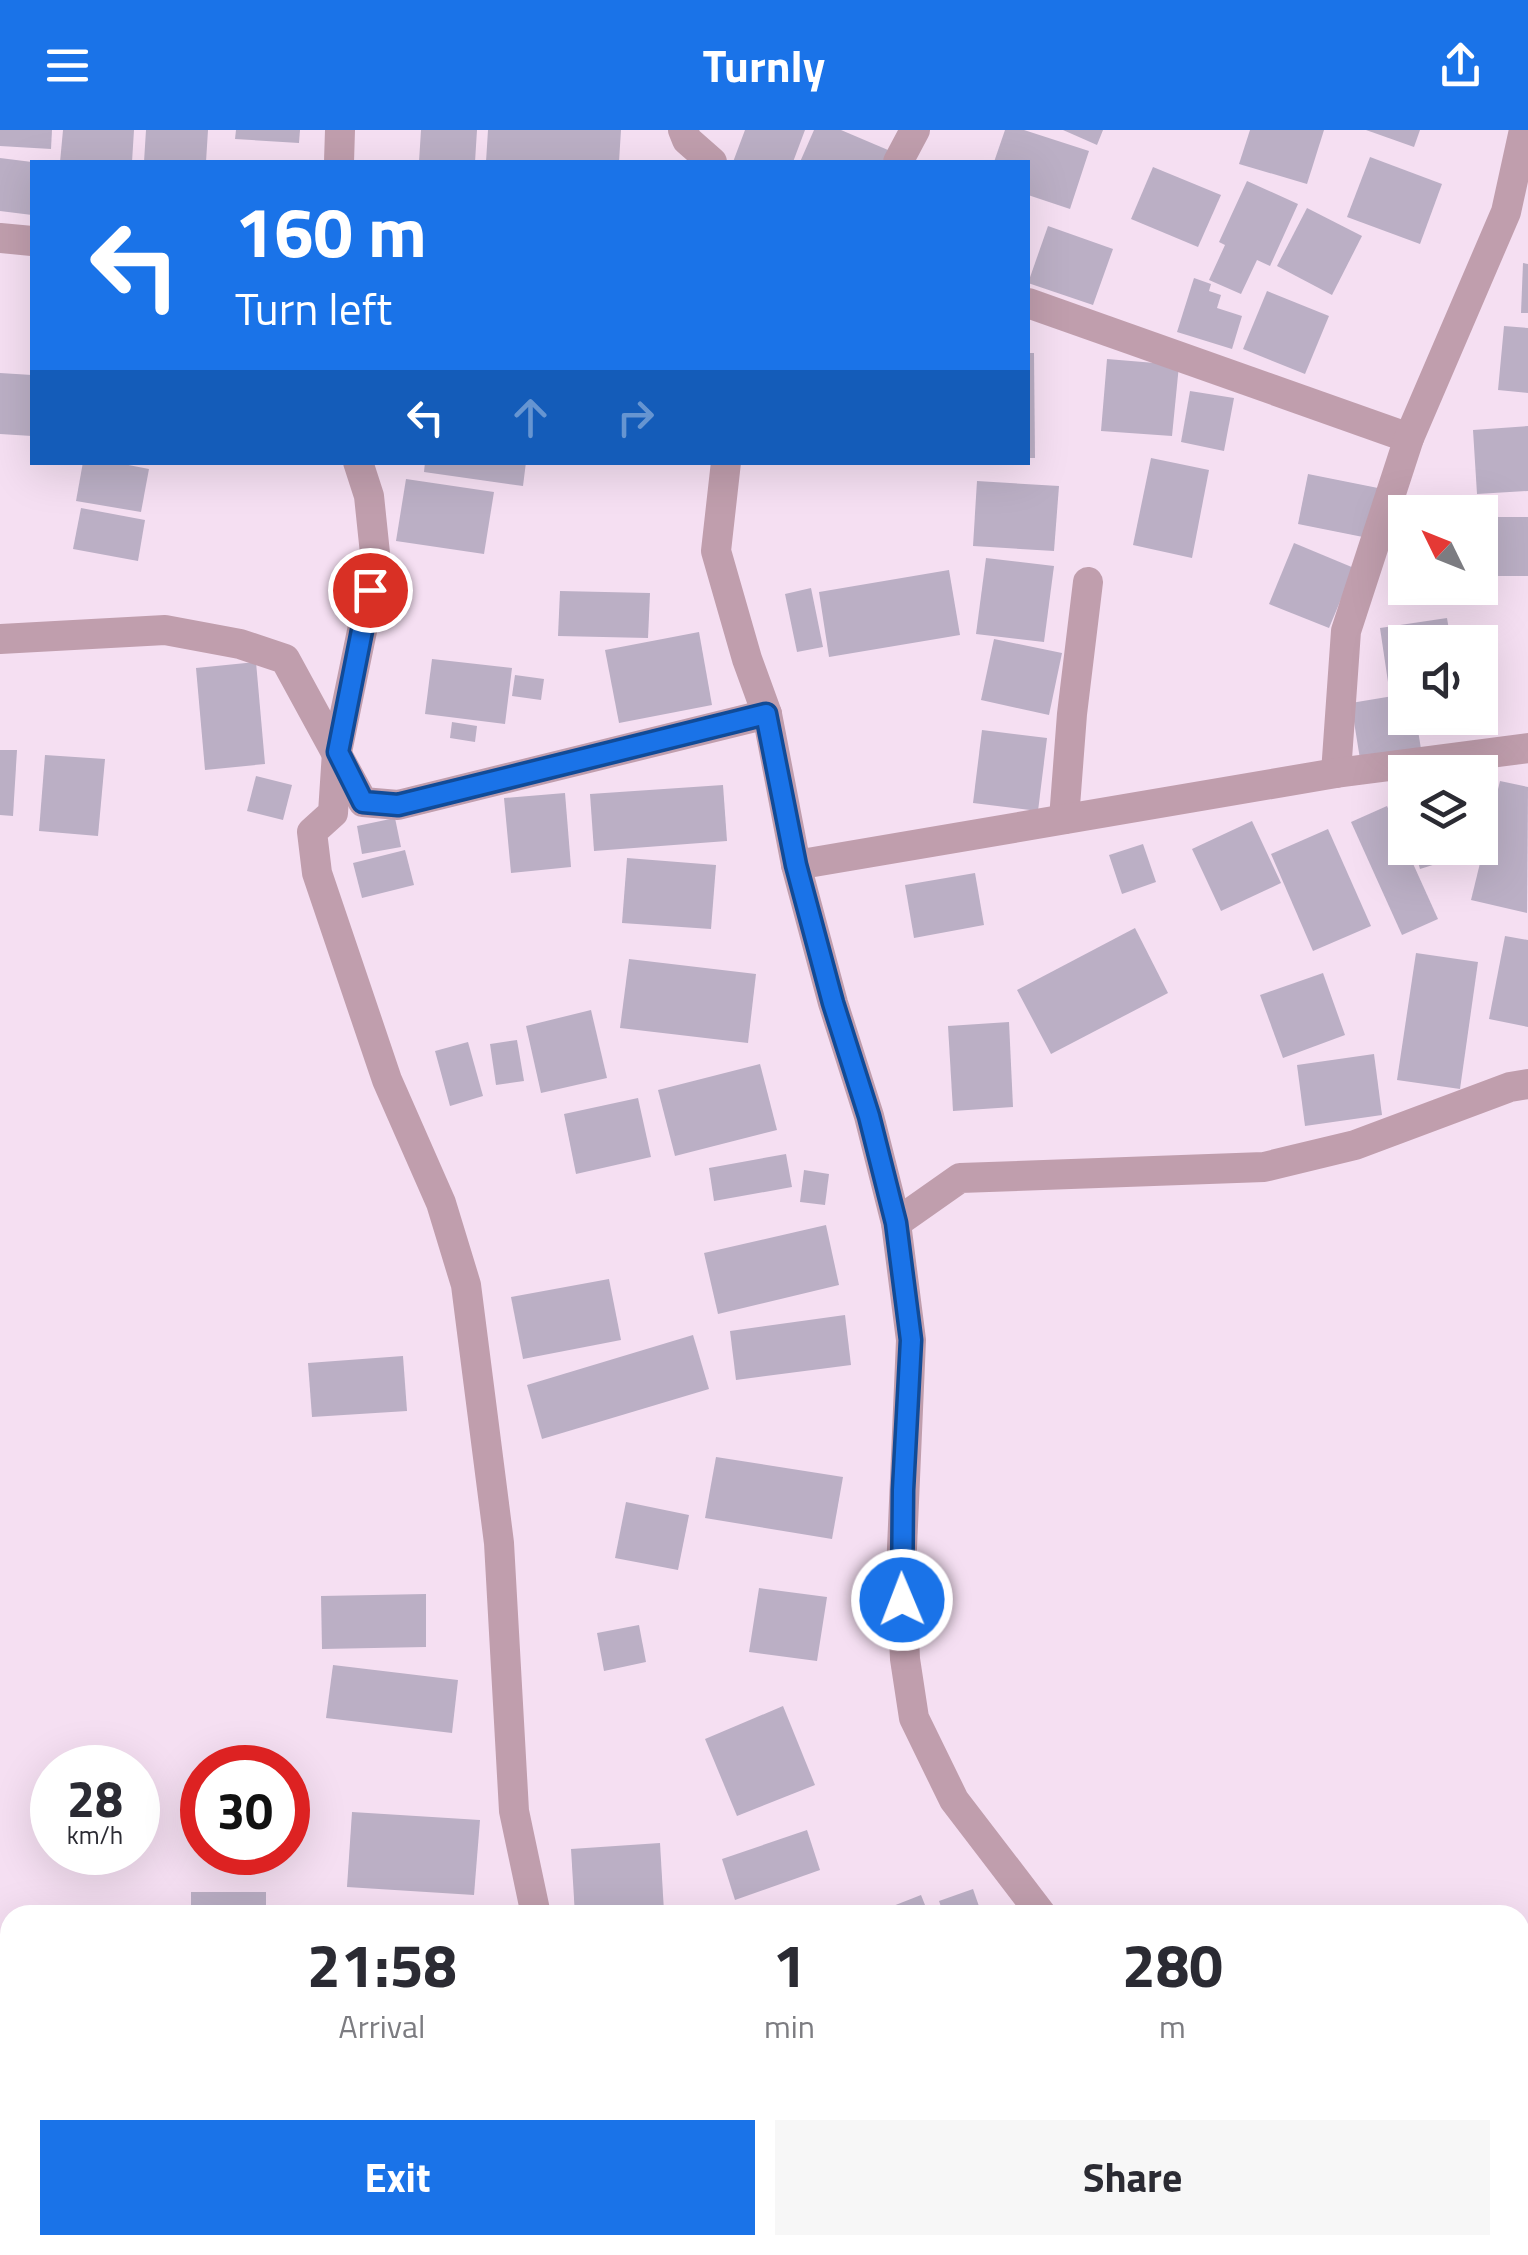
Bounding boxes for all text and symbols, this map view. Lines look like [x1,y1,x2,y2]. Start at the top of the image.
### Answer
text: Turnly [703,31,825,99]
icon: menu [40,38,95,93]
icon: share [1433,38,1488,93]
text: 160 m [235,178,427,284]
icon: left [70,200,200,330]
text: Turn left [235,274,392,342]
icon: left [398,390,453,445]
icon: ahead [503,390,558,445]
icon: right [608,390,663,445]
north arrow [1388,495,1498,605]
map controls [1388,495,1498,865]
pin [328,548,413,633]
icon: arrive [343,563,398,618]
button: sound [1388,625,1498,735]
button: layers [1388,755,1498,865]
position arrow [850,1548,954,1652]
speed limit sign: 30 [180,1745,310,1875]
text: 28 [67,1760,123,1836]
text: km/h [67,1816,123,1854]
text: 21:58 [307,1919,457,2010]
text: 1 [773,1919,806,2010]
text: 280 [1122,1919,1223,2010]
text: Arrival [339,2002,425,2050]
text: min [764,2002,815,2050]
text: m [1159,2002,1186,2050]
button: Exit [40,2120,755,2235]
button: Share [775,2120,1490,2235]

